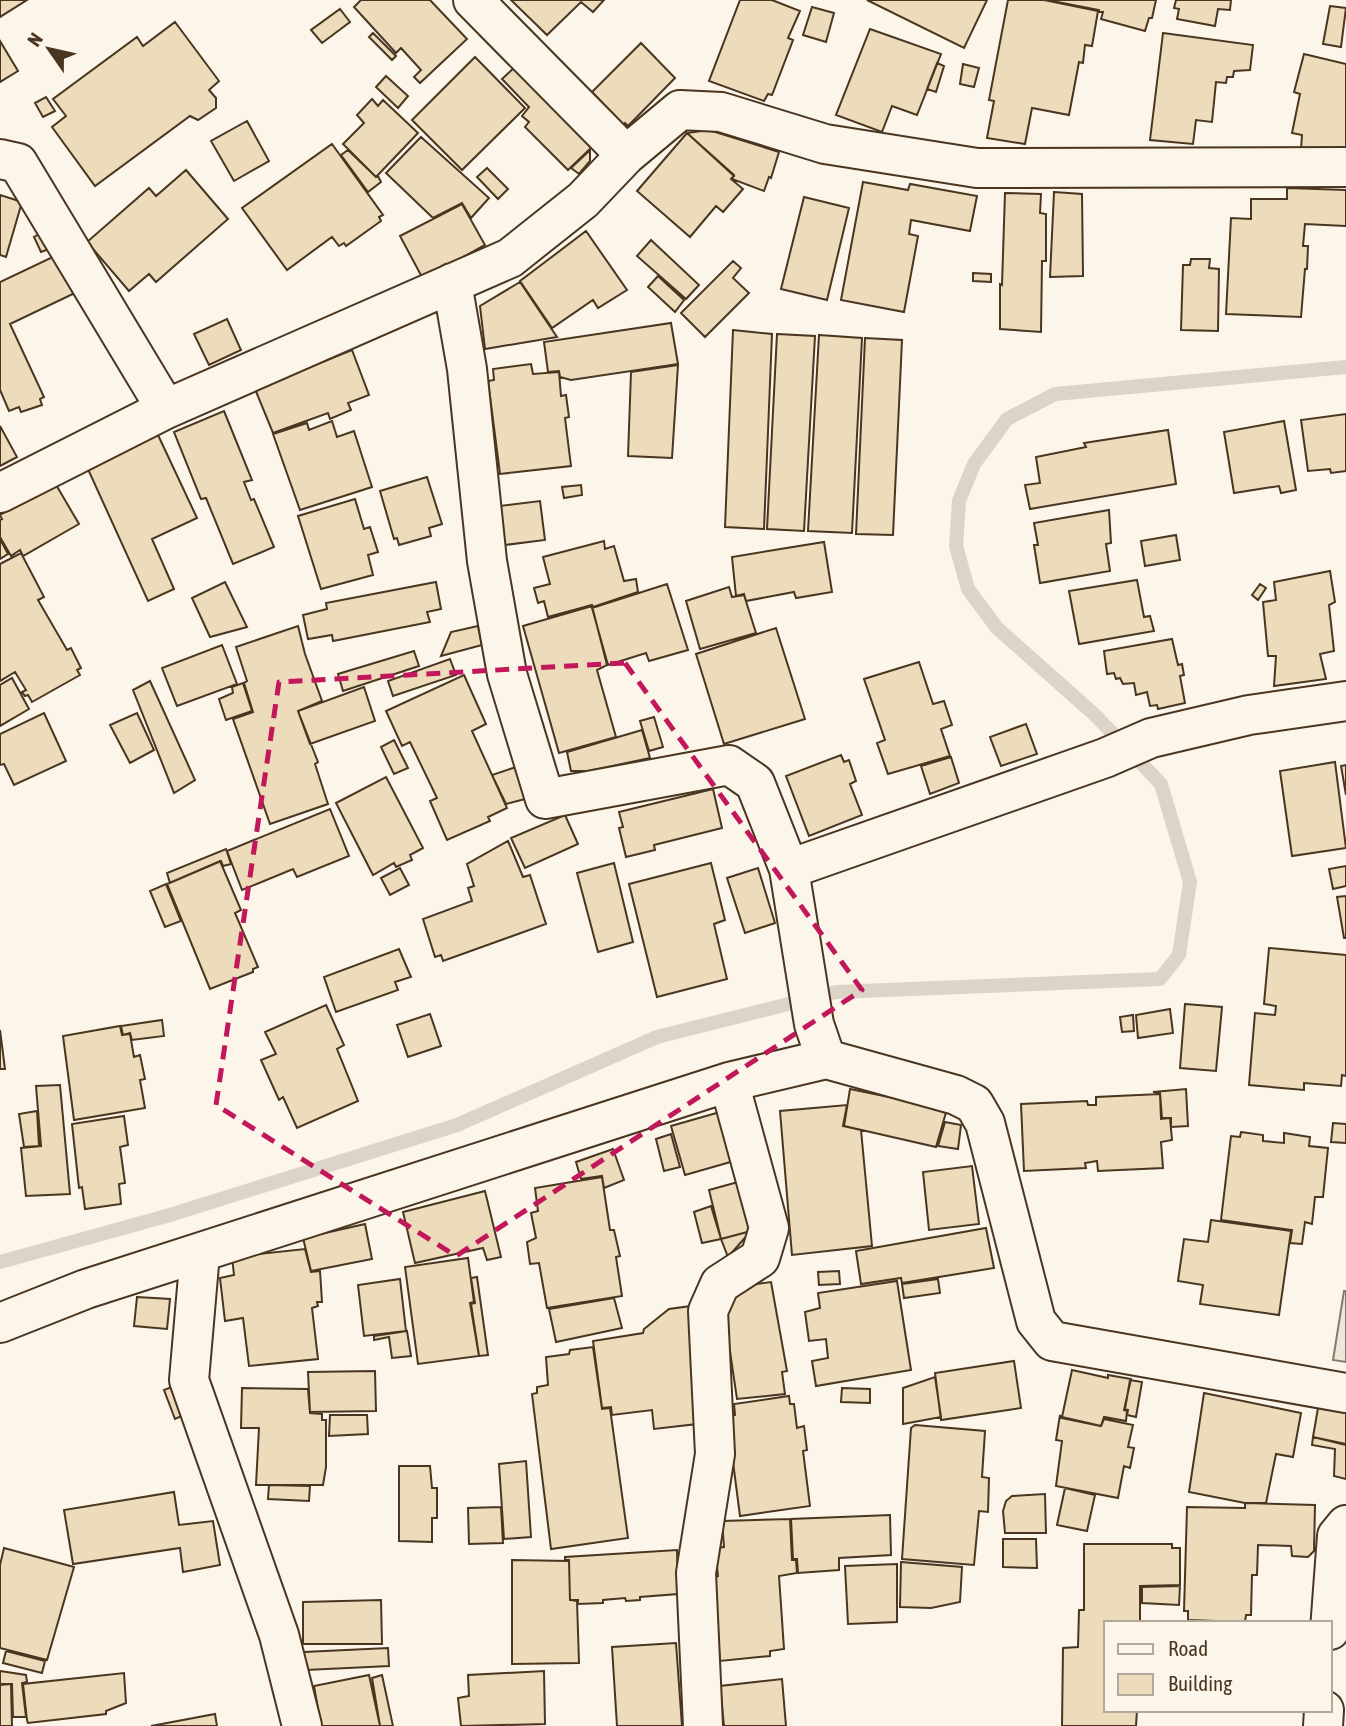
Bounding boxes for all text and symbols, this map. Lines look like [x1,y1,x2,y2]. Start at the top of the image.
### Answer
north arrow [14,14,84,84]
text: N [23,29,47,50]
legend [1104,1621,1332,1712]
text: Road [1168,1636,1208,1660]
text: Building [1168,1671,1232,1695]

